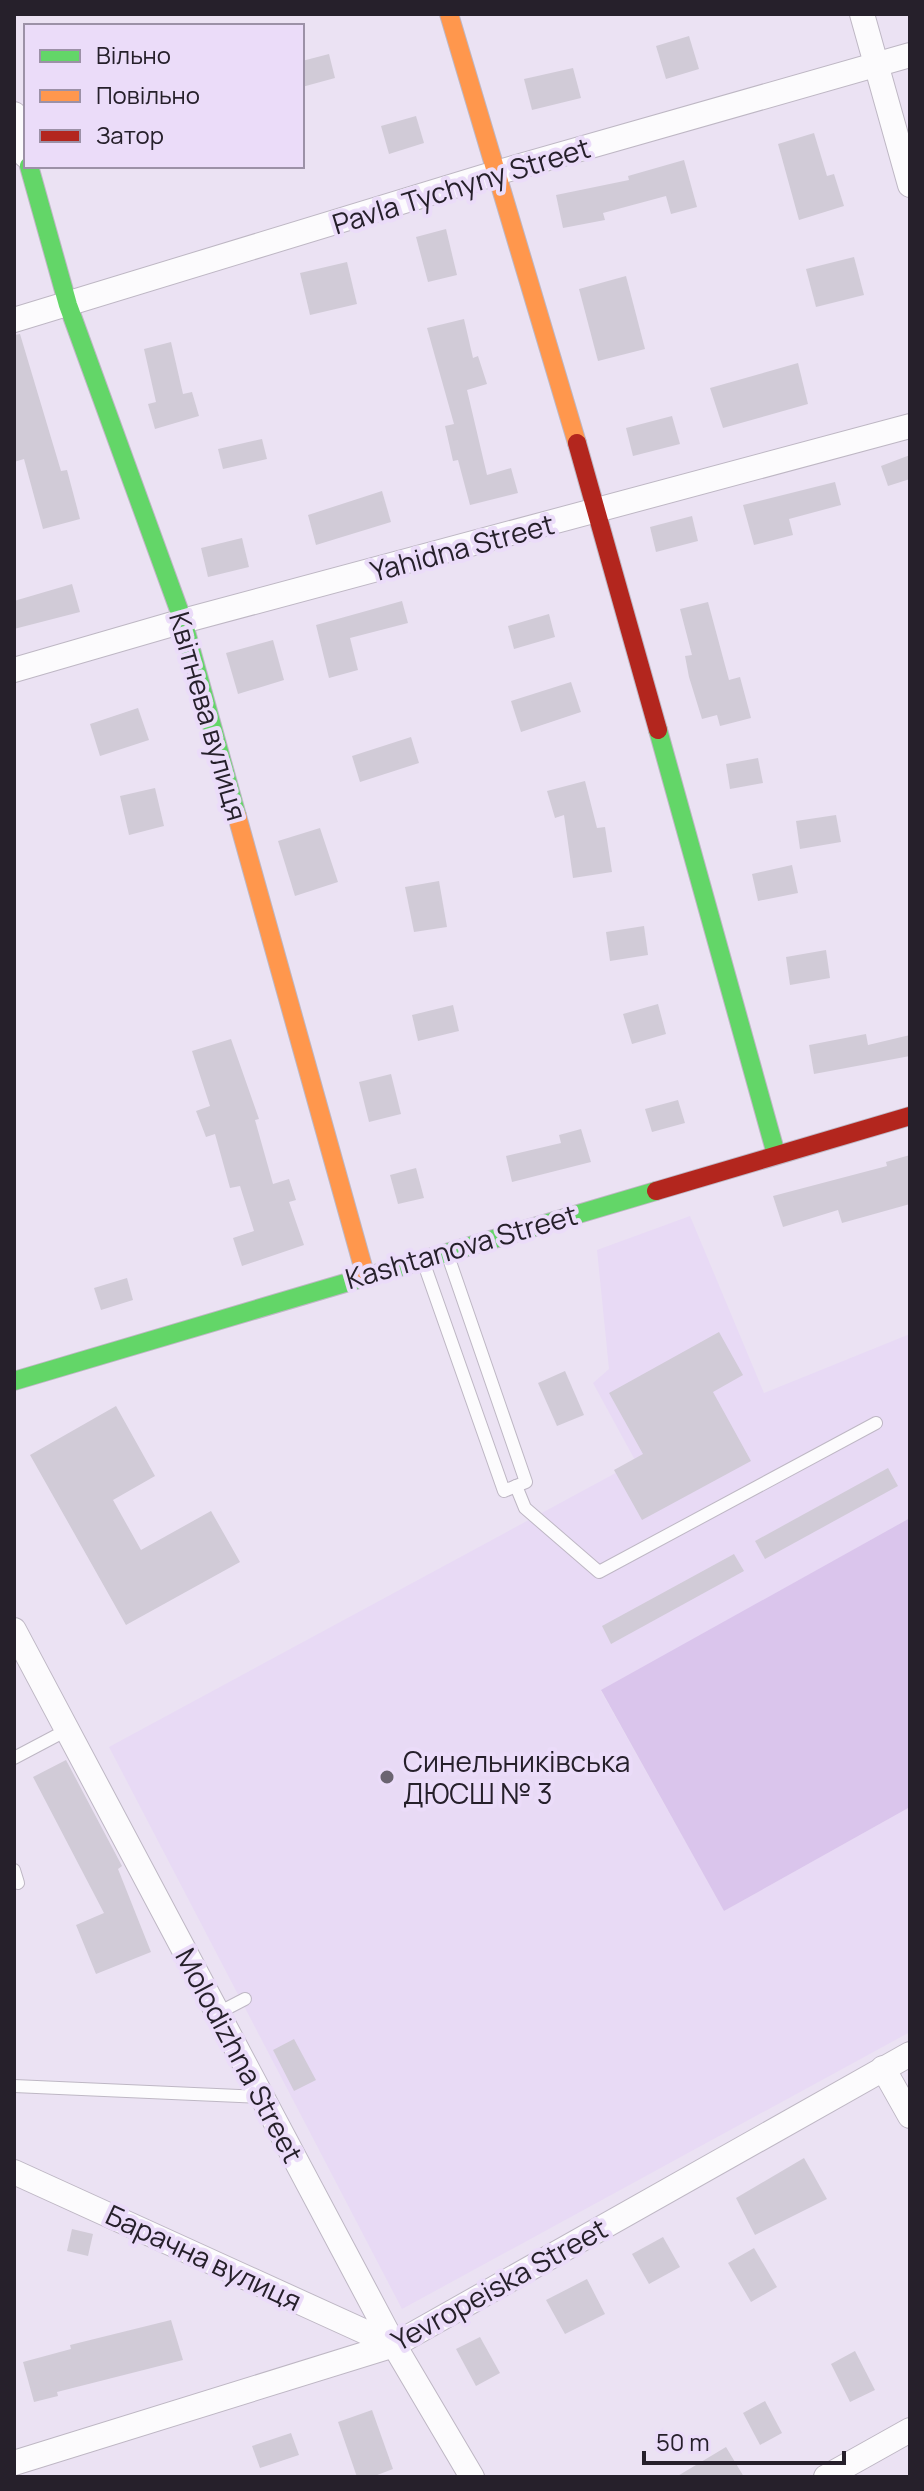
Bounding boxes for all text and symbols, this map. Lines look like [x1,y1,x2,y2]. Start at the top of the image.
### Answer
legend [24,24,304,168]
text: Вільно [96,38,171,71]
text: Повільно [96,78,200,111]
text: Затор [96,118,164,151]
street label: Pavla Tychyny Street [327,128,595,242]
street label: Yahidna Street [366,504,558,590]
street label: Квітнева вулиця [161,607,257,825]
street label: Kashtanova Street [341,1195,581,1297]
place label: Синельниківська ДЮСШ № 3 [403,1742,630,1812]
marker: Синельниківська ДЮСШ № 3 [378,1768,396,1786]
street label: Molodizhna Street [167,1941,313,2169]
street label: Барачна вулиця [100,2195,308,2319]
street label: Yevropeiska Street [384,2209,614,2359]
scale bar [644,2415,844,2465]
text: 50 m [656,2425,710,2458]

